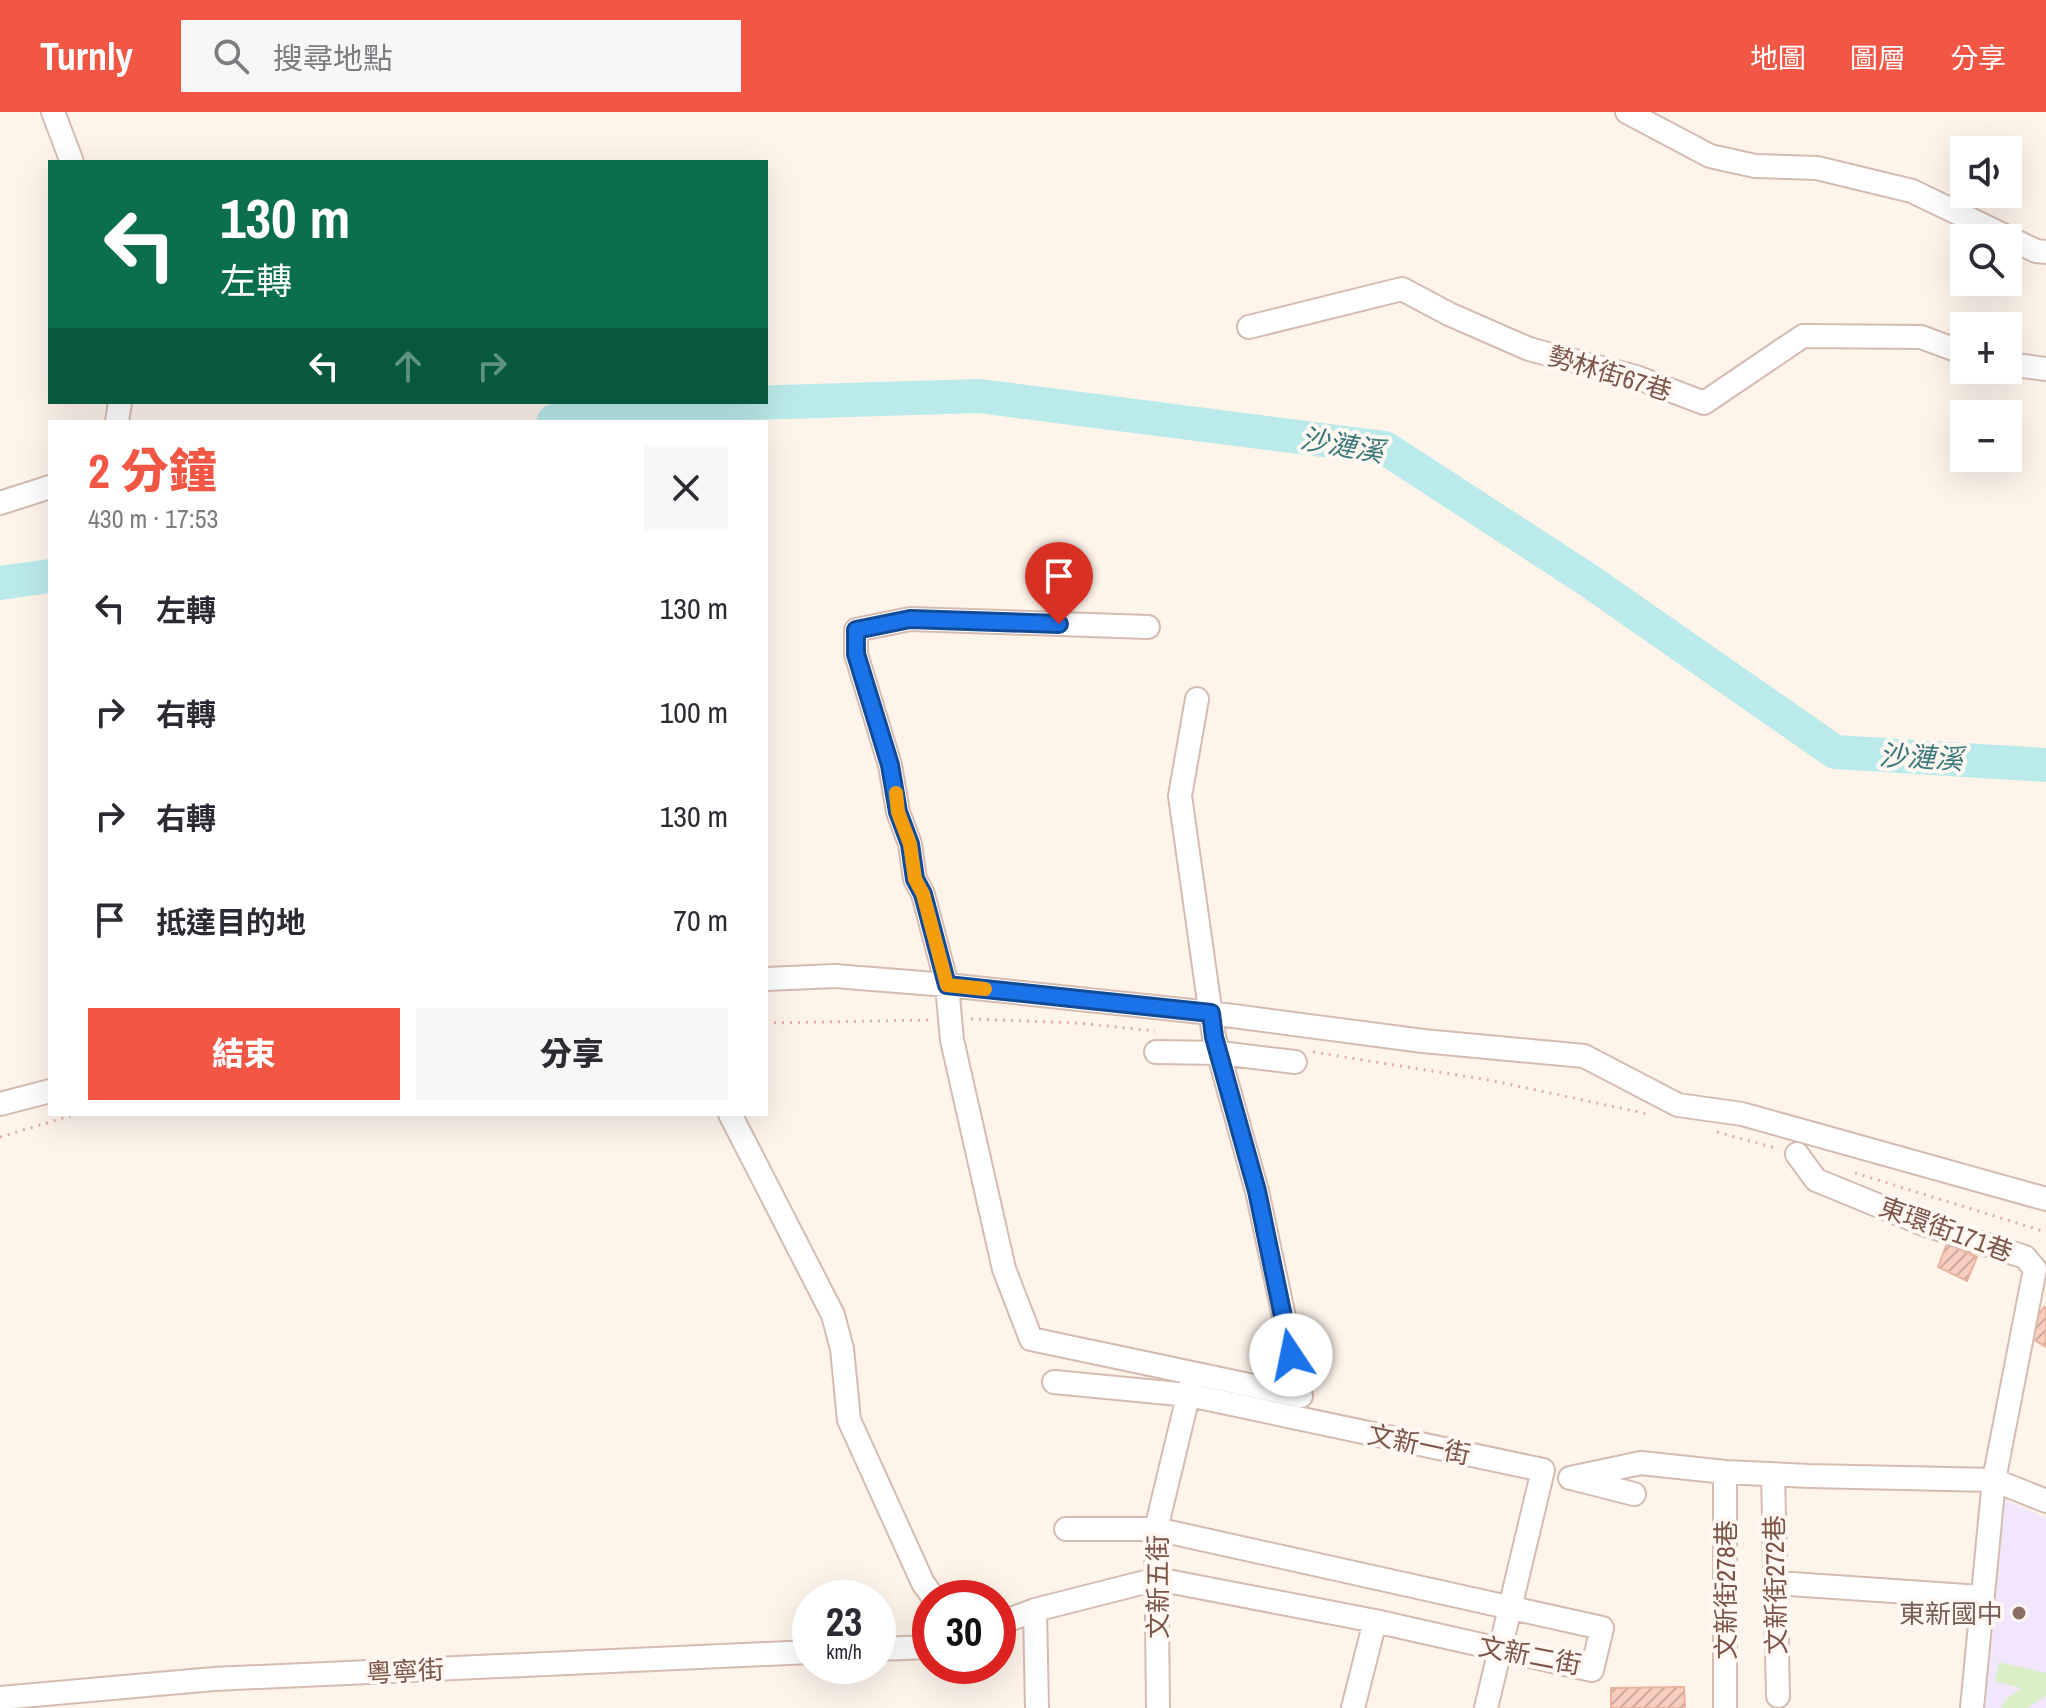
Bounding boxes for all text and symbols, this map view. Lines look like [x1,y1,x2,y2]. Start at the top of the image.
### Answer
search box [181,20,741,92]
text: Turnly [40,31,133,82]
icon: search [209,34,253,78]
text: 搜尋地點 [273,38,393,78]
text: 地圖 [1750,39,1806,77]
text: 圖層 [1850,39,1906,77]
text: 分享 [1950,39,2006,77]
map controls [1950,136,2022,472]
button: sound [1950,136,2022,208]
text: 130 m [220,180,350,255]
icon: left [88,192,192,296]
button: search [1950,224,2022,296]
text: 左轉 [220,257,292,305]
button: + [1950,312,2022,384]
street label: 勢林街67巷 [1544,338,1676,408]
icon: left [302,344,346,388]
icon: ahead [386,344,430,388]
icon: right [470,344,514,388]
button: − [1950,400,2022,472]
water label: 沙漣溪 [1297,419,1391,472]
text: 2 分鐘 [88,438,217,503]
button: close [644,446,728,530]
text: 430 m · 17:53 [88,501,218,536]
pin [1025,542,1093,624]
icon: arrive [1037,554,1081,598]
icon: left [88,586,132,630]
text: 130 m [660,588,728,628]
text: 左轉 [156,590,216,630]
icon: right [88,690,132,734]
text: 100 m [660,692,728,732]
text: 右轉 [156,694,216,734]
water label: 沙漣溪 [1878,736,1968,778]
icon: right [88,794,132,838]
text: 130 m [660,796,728,836]
text: 右轉 [156,798,216,838]
icon: arrive [88,898,132,942]
text: 70 m [673,900,728,940]
text: 抵達目的地 [156,902,306,942]
button: 結束 [88,1008,400,1100]
button: 分享 [416,1008,728,1100]
street label: 東環街171巷 [1874,1189,2018,1269]
position arrow [1249,1313,1333,1397]
street label: 文新一街 [1364,1416,1474,1472]
street label: 文新街272巷 [1756,1515,1794,1655]
street label: 文新街278巷 [1708,1520,1743,1660]
street label: 文新五街 [1140,1535,1175,1639]
speed limit sign: 30 [912,1580,1016,1684]
text: 23 [826,1595,862,1648]
place label: 東新國中 [1899,1596,2003,1631]
marker: 東新國中 [2010,1604,2028,1622]
street label: 文新二街 [1476,1628,1584,1682]
text: km/h [826,1638,862,1665]
street label: 粵寧街 [365,1651,445,1691]

